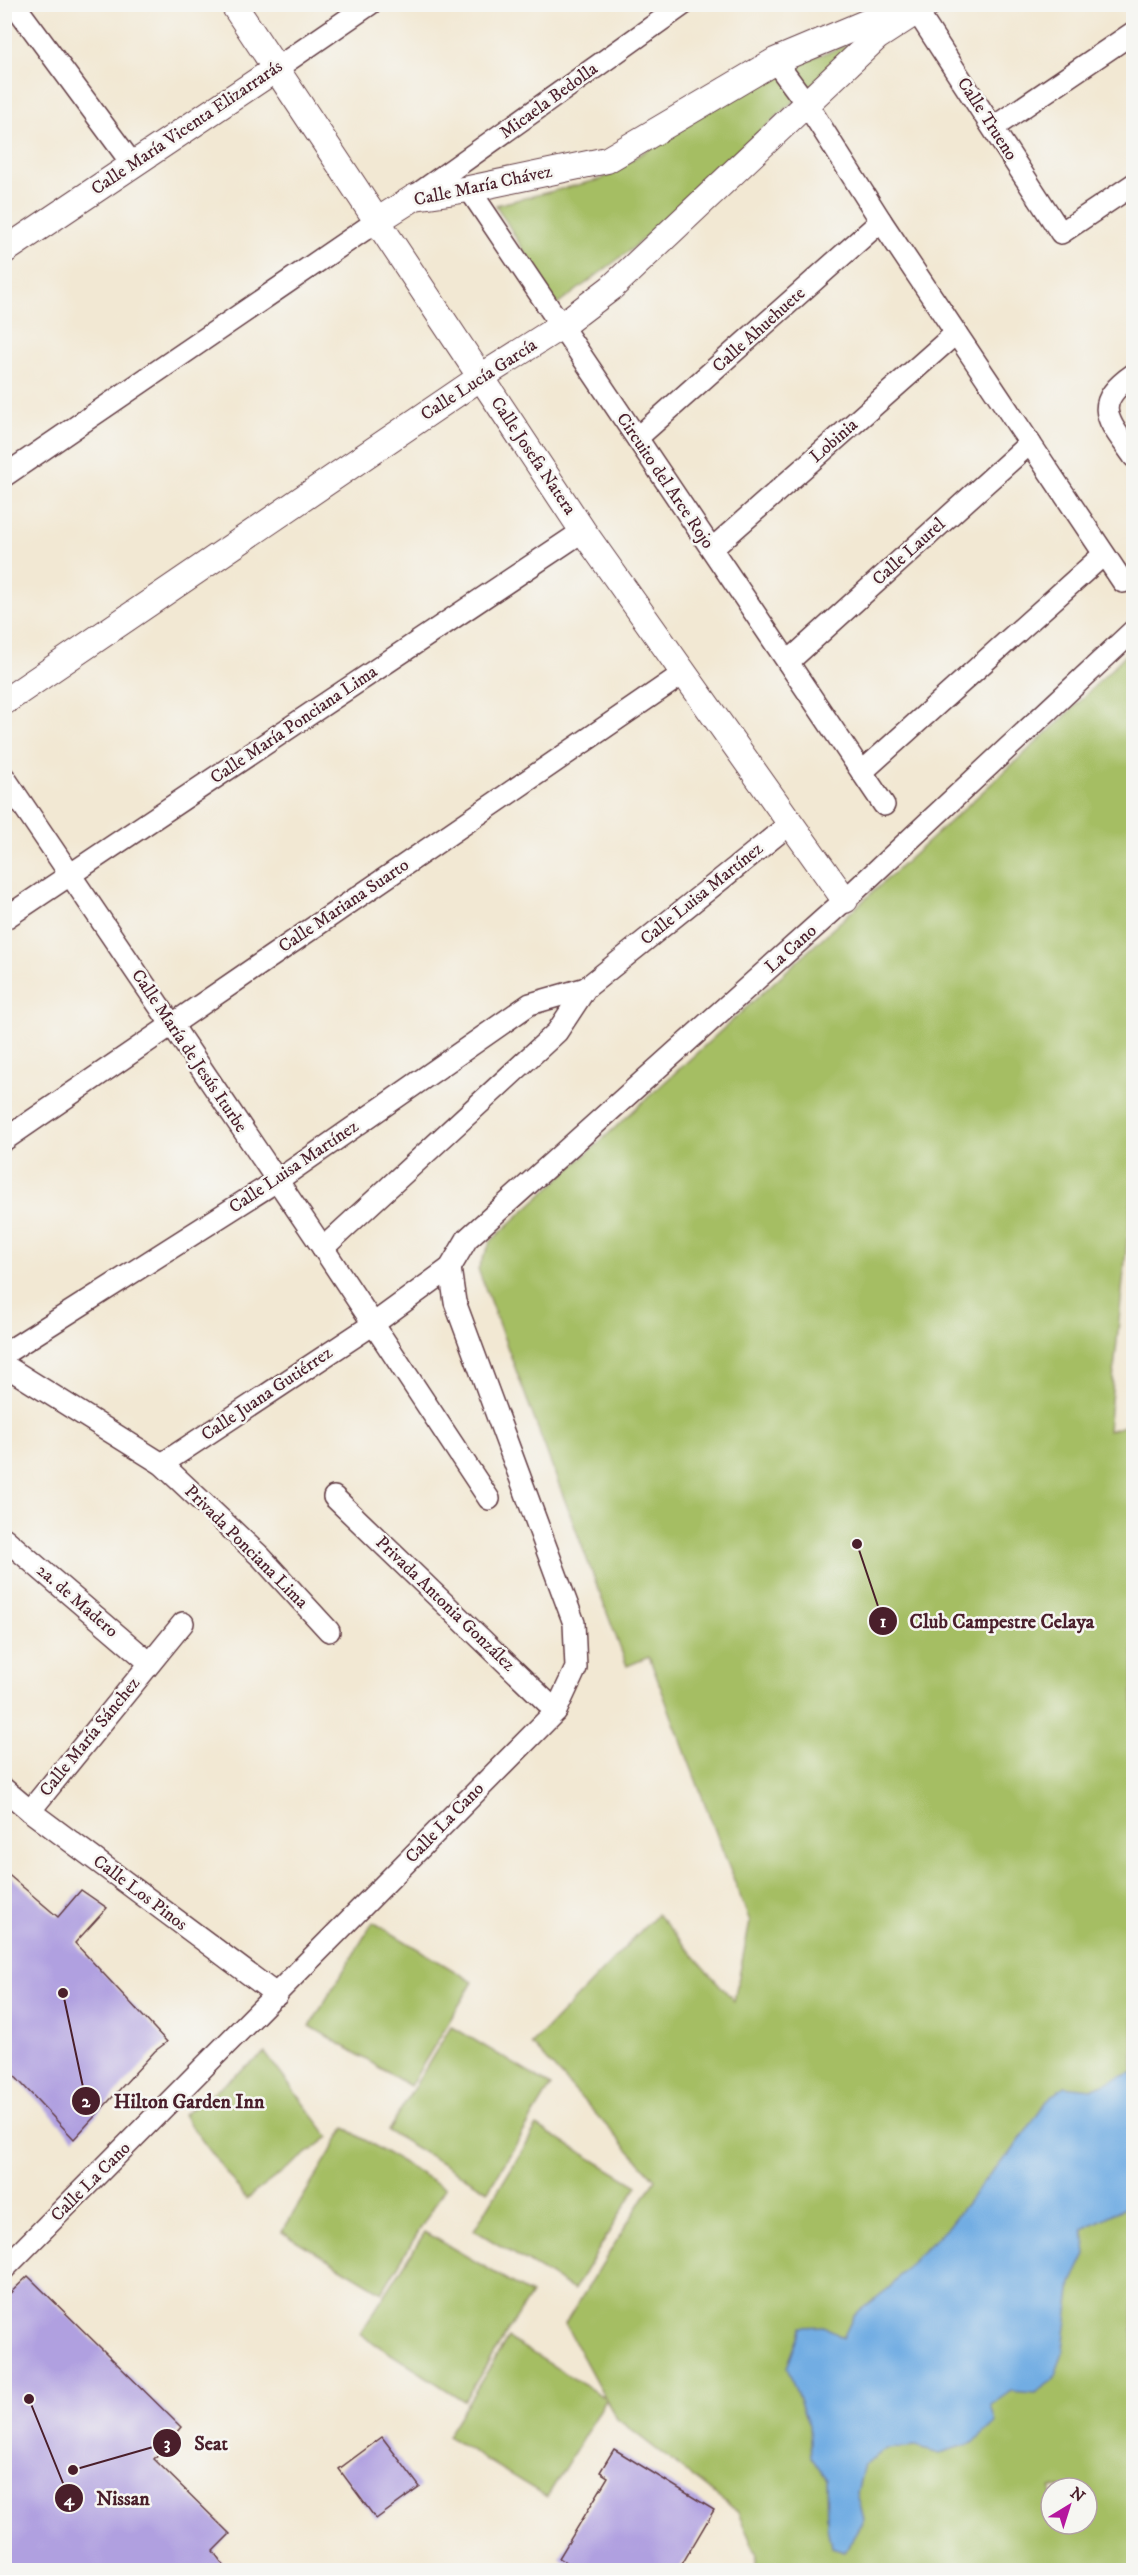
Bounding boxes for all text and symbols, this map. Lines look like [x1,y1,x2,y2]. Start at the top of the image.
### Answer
street label: Calle María Vicenta Elizarrarás [87,56,287,200]
street label: Micaela Bedolla [496,58,603,144]
street label: Calle Trueno [952,73,1022,165]
street label: Calle María Chávez [412,161,554,211]
street label: Calle Ahuehuete [708,283,810,377]
street label: Calle Lucía García [417,334,542,426]
street label: Calle Josefa Natera [485,393,581,519]
street label: Circuito del Arce Rojo [611,409,719,553]
street label: Lobinia [805,414,863,468]
street label: Calle Laurel [868,513,950,590]
street label: Calle María Ponciana Lima [206,661,382,789]
street label: Calle Luisa Martínez [636,838,768,950]
street label: Calle Mariana Suarto [275,854,414,958]
street label: La Cano [761,920,822,978]
street label: Calle María de Jesús Iturbe [126,965,252,1137]
street label: Calle Luisa Martínez [225,1115,363,1218]
street label: Calle Juana Gutiérrez [197,1342,337,1446]
street label: Privada Ponciana Lima [180,1481,313,1614]
street label: Privada Antonia González [371,1532,519,1676]
street label: 2a. de Madero [32,1560,123,1643]
callout: Club Campestre Celaya [868,1602,1107,1640]
text: Club Campestre Celaya [910,1610,1095,1635]
text: 1 [880,1611,887,1633]
street label: Calle María Sánchez [35,1673,145,1801]
street label: Calle La Cano [401,1778,489,1868]
street label: Calle Los Pinos [88,1850,192,1936]
callout: Hilton Garden Inn [71,2082,276,2120]
text: Hilton Garden Inn [114,2090,265,2115]
text: 2 [82,2091,92,2113]
street label: Calle La Cano [46,2137,136,2227]
callout: Seat [152,2424,240,2462]
text: Seat [194,2432,228,2457]
text: 3 [164,2433,171,2455]
north arrow [1039,2476,1099,2536]
callout: Nissan [54,2479,162,2517]
text: N [1066,2483,1089,2507]
text: Nissan [96,2487,150,2512]
text: 4 [63,2489,75,2511]

